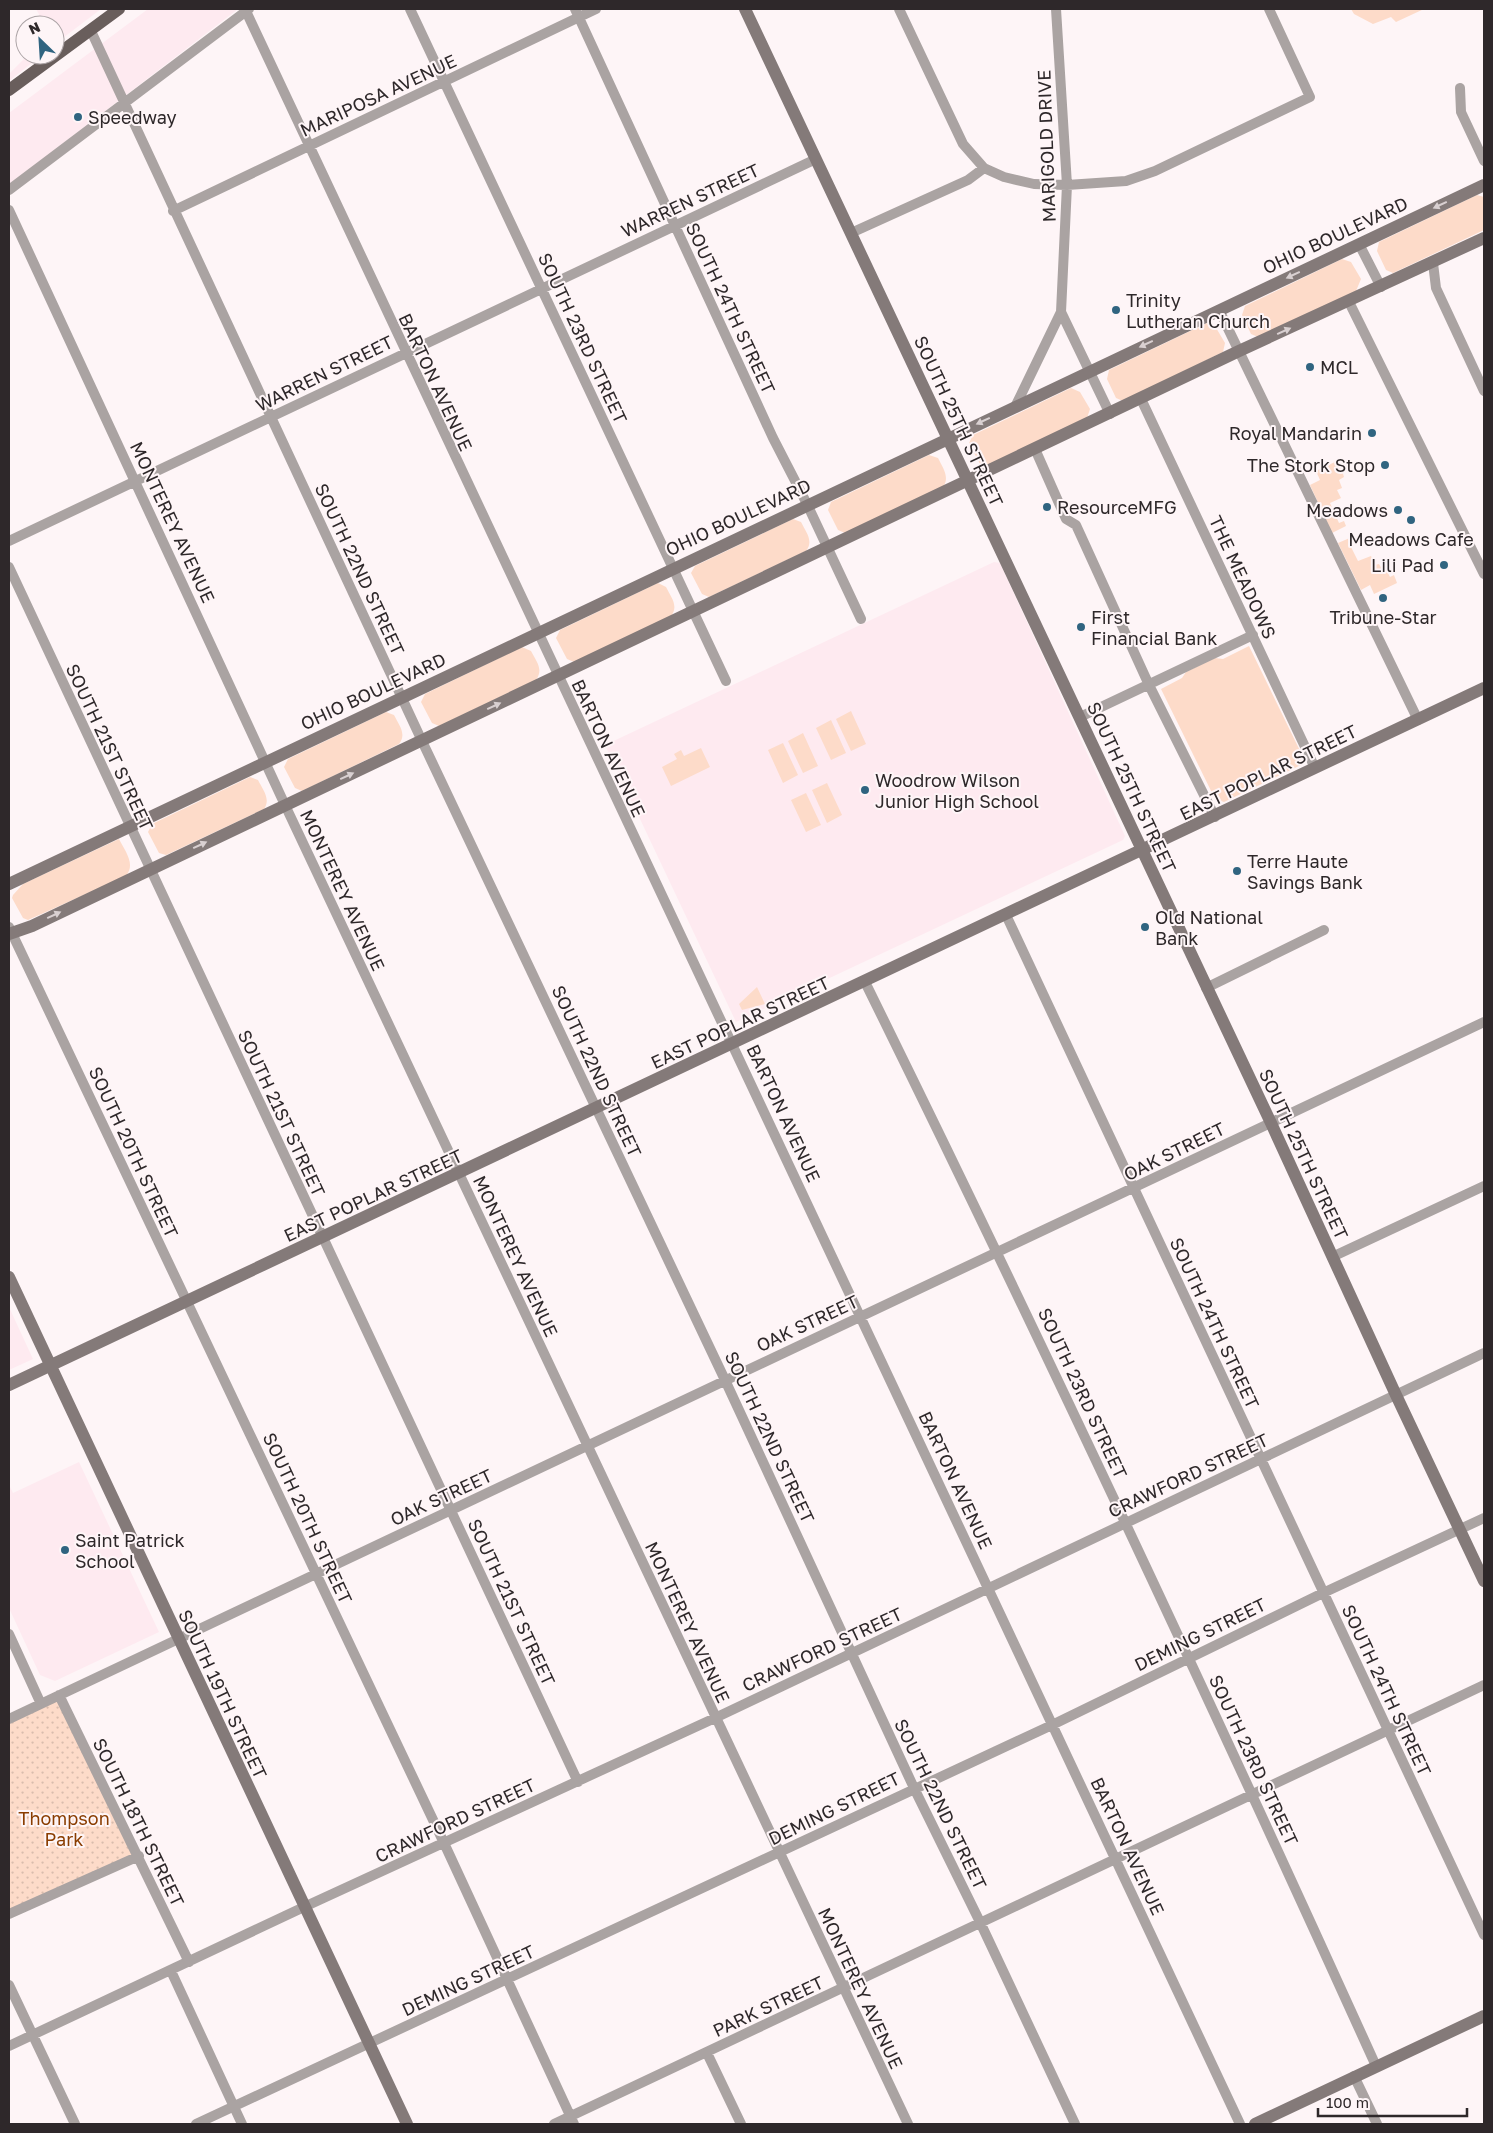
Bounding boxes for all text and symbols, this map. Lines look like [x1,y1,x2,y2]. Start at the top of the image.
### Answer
north arrow [15,15,65,65]
text: N [26,18,43,38]
street label: MARIPOSA AVENUE [296,49,460,141]
street label: MARIGOLD DRIVE [1032,69,1060,223]
place label: Speedway [88,106,177,128]
marker: Speedway [72,111,84,123]
street label: WARREN STREET [617,158,763,242]
street label: OHIO BOULEVARD [1259,192,1411,278]
one-way arrow [1433,202,1447,210]
street label: SOUTH 24TH STREET [682,219,780,397]
street label: SOUTH 23RD STREET [534,249,632,427]
one-way arrow [1286,271,1300,279]
place label: Trinity Lutheran Church [1126,289,1270,332]
marker: Trinity Lutheran Church [1110,304,1122,316]
street label: BARTON AVENUE [394,310,478,454]
one-way arrow [1277,327,1291,335]
street label: WARREN STREET [252,330,396,416]
street label: SOUTH 25TH STREET [910,332,1008,510]
one-way arrow [1139,340,1153,348]
place label: MCL [1320,356,1358,378]
marker: MCL [1304,361,1316,373]
one-way arrow [976,417,990,425]
place label: Royal Mandarin [1229,422,1362,444]
marker: Royal Mandarin [1366,427,1378,439]
street label: MONTEREY AVENUE [126,438,220,606]
place label: The Stork Stop [1247,454,1375,476]
marker: The Stork Stop [1379,459,1391,471]
street label: OHIO BOULEVARD [662,474,814,560]
street label: SOUTH 22ND STREET [311,480,409,658]
place label: ResourceMFG [1057,496,1177,518]
place label: Meadows [1306,499,1388,521]
marker: ResourceMFG [1041,501,1053,513]
marker: Meadows [1392,504,1404,516]
street label: THE MEADOWS [1205,512,1281,642]
marker: Meadows Cafe [1405,514,1417,526]
place label: Meadows Cafe [1348,528,1474,550]
place label: Lili Pad [1371,554,1434,576]
marker: Lili Pad [1438,559,1450,571]
marker: Tribune-Star [1377,592,1389,604]
place label: First Financial Bank [1091,606,1217,649]
place label: Tribune-Star [1329,606,1437,628]
marker: First Financial Bank [1075,621,1087,633]
street label: OHIO BOULEVARD [297,648,449,734]
street label: SOUTH 21ST STREET [62,660,158,834]
street label: BARTON AVENUE [567,676,651,820]
street label: SOUTH 25TH STREET [1083,698,1181,876]
one-way arrow [487,702,501,710]
street label: EAST POPLAR STREET [1176,720,1360,824]
place label: Woodrow Wilson Junior High School [875,769,1039,812]
one-way arrow [340,772,354,780]
marker: Woodrow Wilson Junior High School [859,784,871,796]
street label: MONTEREY AVENUE [296,806,390,974]
one-way arrow [193,841,208,850]
place label: Terre Haute Savings Bank [1247,850,1363,893]
marker: Terre Haute Savings Bank [1231,865,1243,877]
place label: Old National Bank [1155,906,1263,949]
one-way arrow [47,911,61,919]
marker: Old National Bank [1139,921,1151,933]
street label: EAST POPLAR STREET [647,971,833,1073]
street label: SOUTH 22ND STREET [548,982,646,1160]
street label: SOUTH 21ST STREET [234,1026,330,1200]
street label: BARTON AVENUE [742,1041,826,1185]
street label: SOUTH 20TH STREET [85,1063,183,1241]
street label: SOUTH 25TH STREET [1255,1065,1353,1243]
street label: OAK STREET [1120,1117,1228,1185]
street label: EAST POPLAR STREET [280,1144,466,1246]
street label: MONTEREY AVENUE [469,1172,563,1340]
street label: SOUTH 24TH STREET [1166,1234,1264,1412]
street label: OAK STREET [753,1290,861,1356]
street label: SOUTH 23RD STREET [1034,1304,1132,1482]
street label: SOUTH 22ND STREET [721,1348,819,1526]
street label: BARTON AVENUE [914,1408,998,1552]
street label: CRAWFORD STREET [1104,1428,1272,1522]
street label: SOUTH 20TH STREET [259,1429,357,1607]
street label: OAK STREET [387,1464,495,1530]
street label: SOUTH 21ST STREET [464,1515,560,1689]
place label: Saint Patrick School [75,1529,185,1572]
street label: MONTEREY AVENUE [641,1538,735,1706]
marker: Saint Patrick School [59,1544,71,1556]
street label: DEMING STREET [1131,1593,1269,1675]
street label: SOUTH 24TH STREET [1338,1601,1436,1779]
street label: CRAWFORD STREET [738,1602,906,1696]
street label: SOUTH 19TH STREET [174,1606,272,1782]
street label: SOUTH 23RD STREET [1205,1671,1303,1849]
street label: SOUTH 22ND STREET [890,1715,992,1893]
street label: SOUTH 18TH STREET [89,1734,189,1910]
street label: DEMING STREET [765,1767,903,1849]
street label: CRAWFORD STREET [371,1773,539,1867]
street label: BARTON AVENUE [1086,1774,1170,1918]
park label: Thompson Park [18,1807,110,1850]
street label: MONTEREY AVENUE [814,1904,908,2072]
street label: DEMING STREET [398,1940,538,2020]
street label: PARK STREET [709,1971,827,2041]
scale bar [1318,2086,1467,2118]
text: 100 m [1326,2093,1369,2111]

